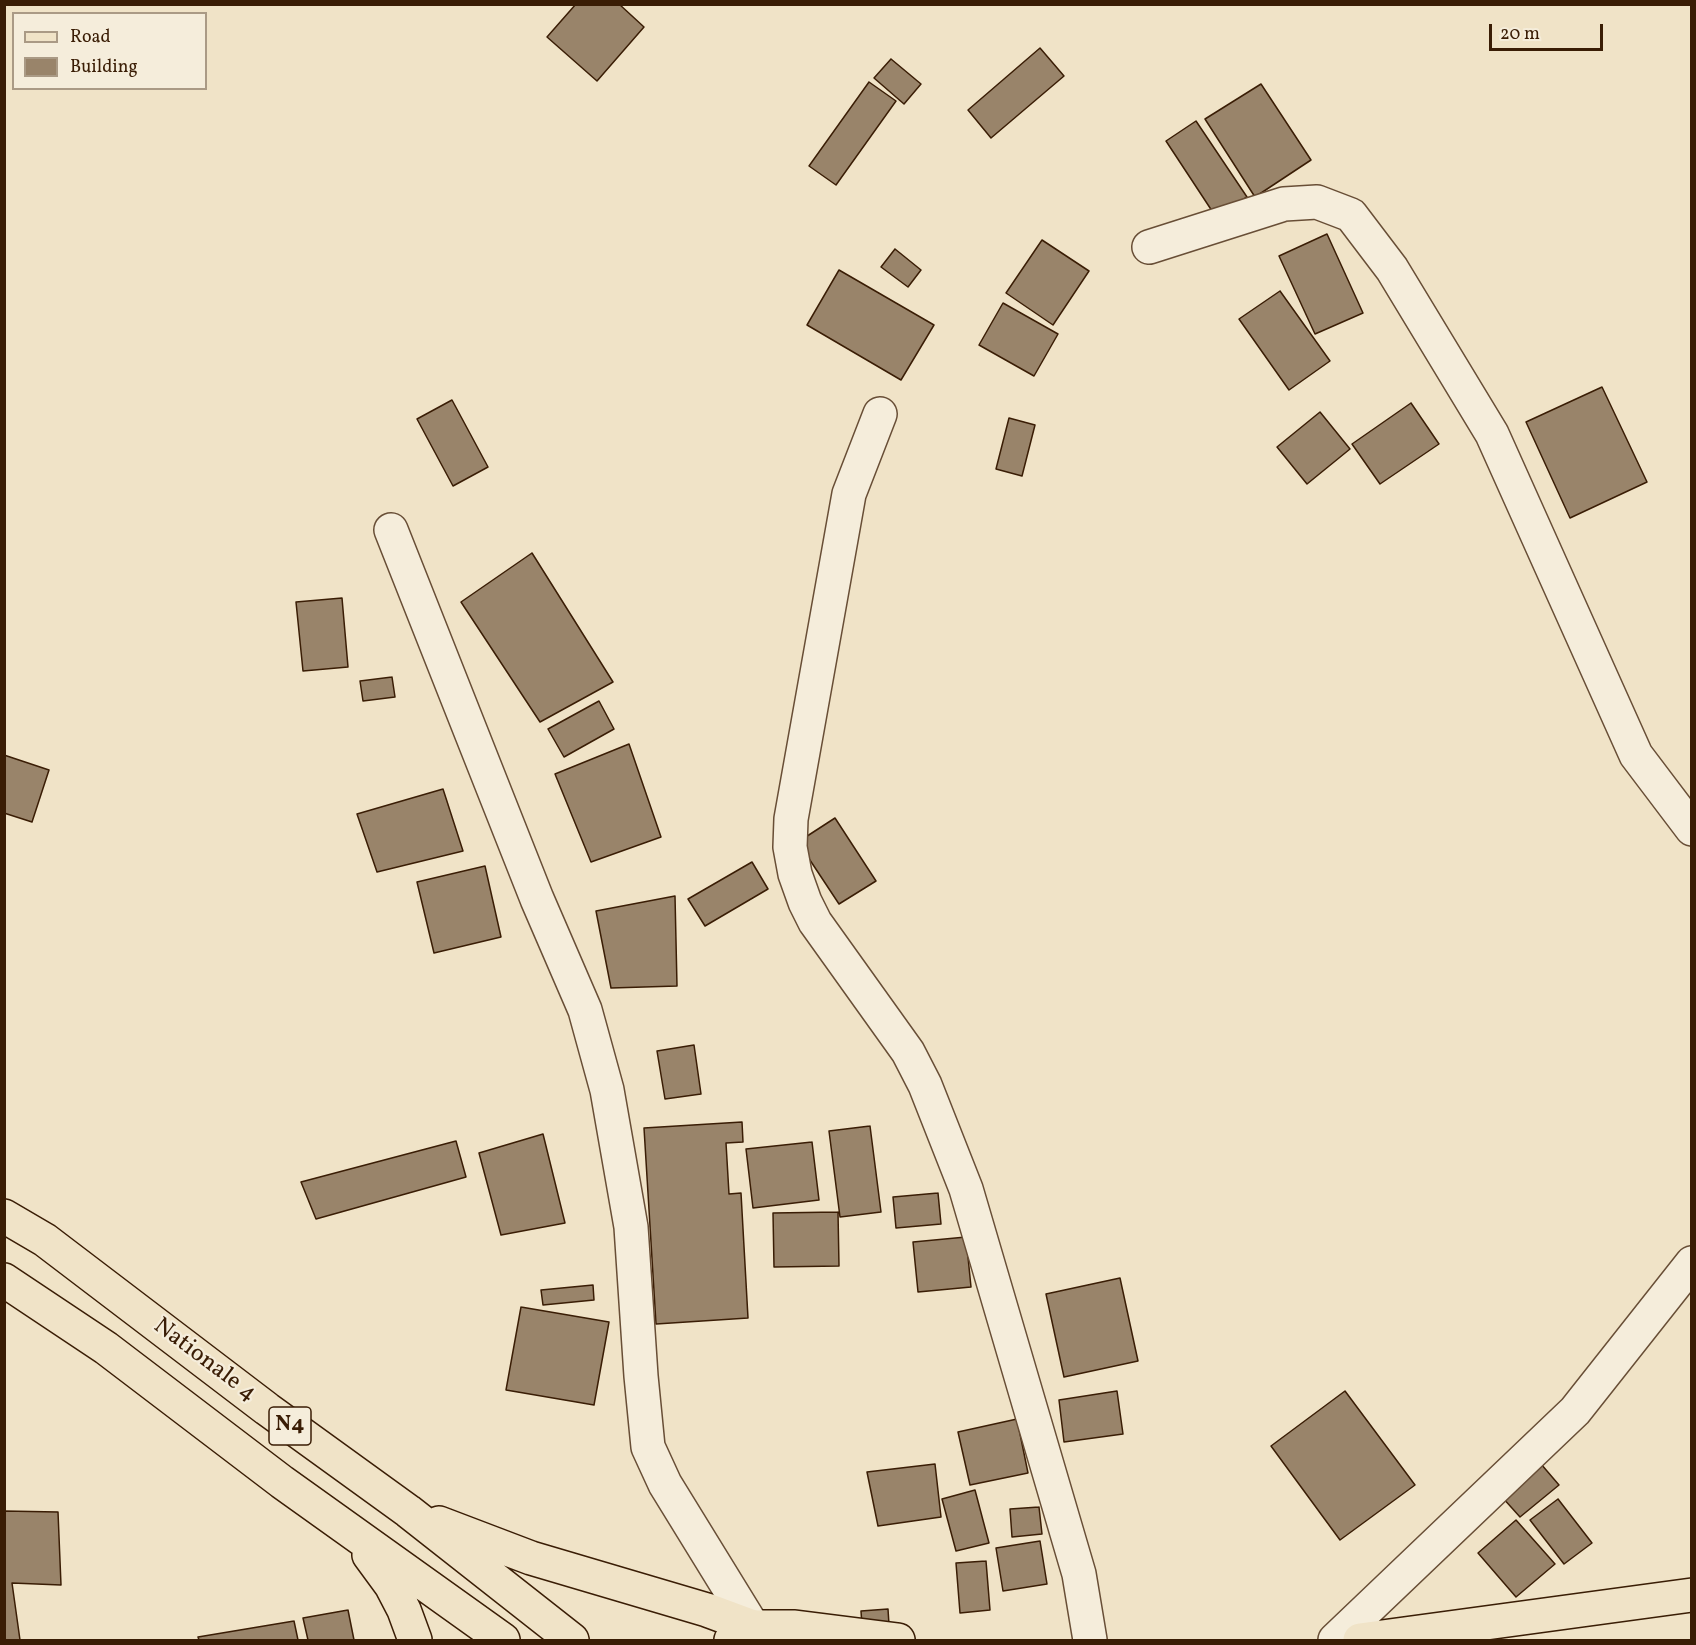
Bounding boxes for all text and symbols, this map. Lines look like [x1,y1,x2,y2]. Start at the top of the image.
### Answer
legend [12,12,207,90]
scale bar [1492,12,1606,50]
text: 20 m [1500,22,1540,47]
text: Road [70,25,111,50]
text: Building [70,55,138,80]
street label: Nationale 4 [147,1313,261,1409]
road number: N4 [269,1407,311,1445]

